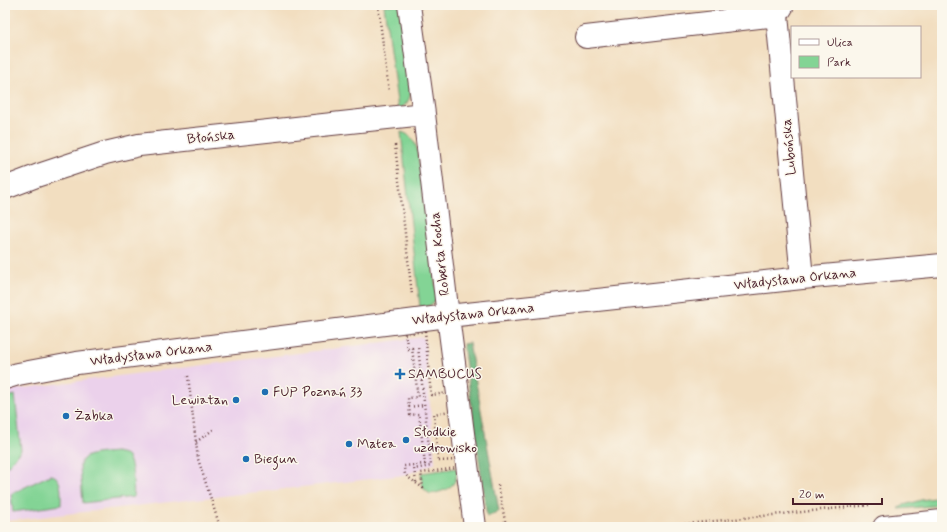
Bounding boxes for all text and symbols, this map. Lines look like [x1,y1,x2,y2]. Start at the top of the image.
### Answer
legend [791,26,921,78]
text: Ulica [827,35,853,51]
text: Park [827,55,851,71]
street label: Lubońska [778,118,800,176]
street label: Błońska [186,126,236,148]
street label: Roberta Kocha [426,211,454,297]
street label: Władysława Orkana [733,264,857,294]
street label: Władysława Orkana [411,299,535,329]
street label: Władysława Orkana [89,338,213,370]
place label: SAMBUCUS [408,365,482,383]
marker: SAMBUCUS [395,369,405,379]
place label: FUP Poznań 33 [273,383,362,401]
marker: FUP Poznań 33 [260,387,270,397]
place label: Lewiatan [172,391,228,409]
marker: Lewiatan [231,395,241,405]
place label: Żabka [74,407,114,425]
marker: Żabka [61,411,71,421]
place label: Słodkie uzdrowisko [414,423,477,457]
place label: Matea [357,435,396,453]
marker: Słodkie uzdrowisko [401,435,411,445]
marker: Matea [344,439,354,449]
place label: Biegun [254,450,298,470]
marker: Biegun [241,454,251,464]
scale bar [793,480,882,506]
text: 20 m [799,487,825,503]

